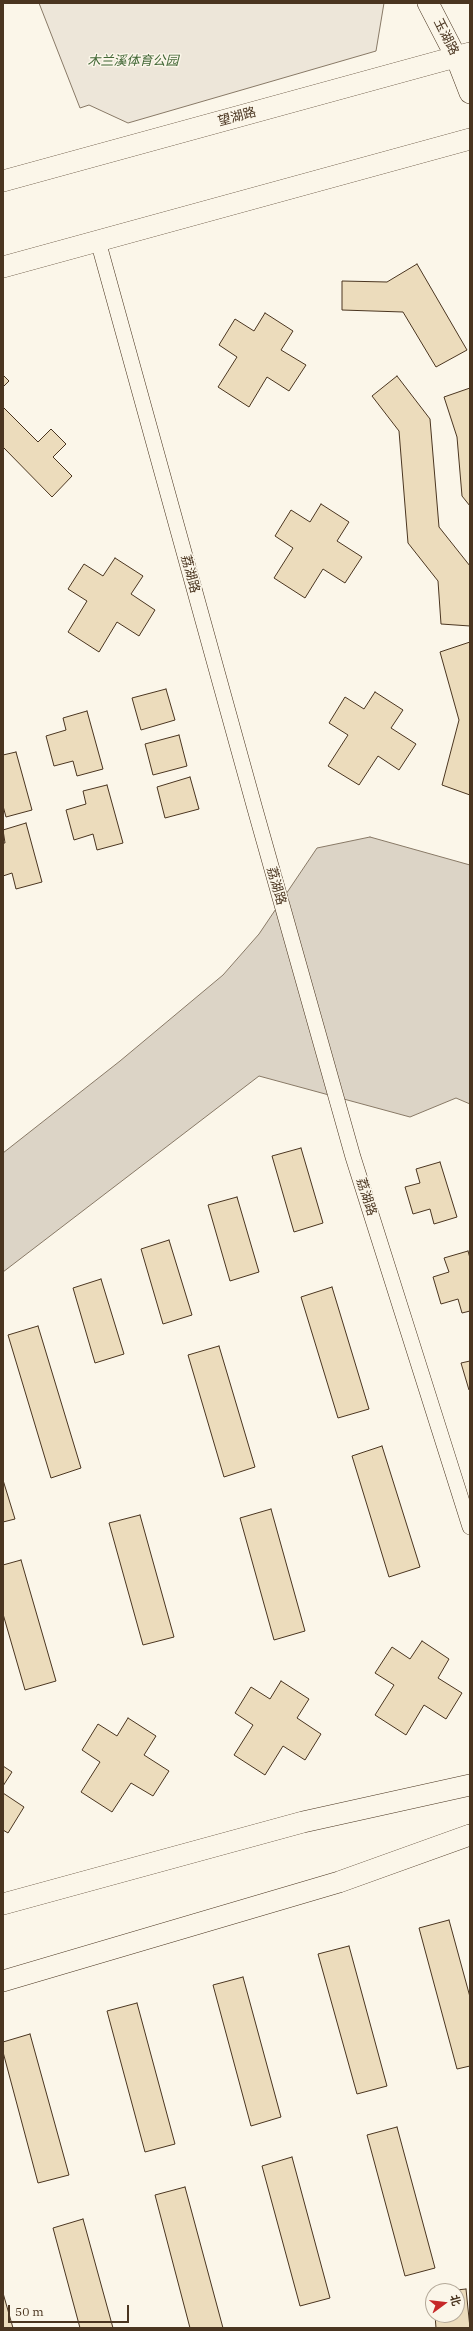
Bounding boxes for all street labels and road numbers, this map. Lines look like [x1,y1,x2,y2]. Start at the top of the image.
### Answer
street label: 玉湖路 [430,16,462,58]
street label: 望湖路 [216,104,258,130]
street label: 荔湖路 [177,553,203,595]
street label: 荔湖路 [263,865,289,907]
street label: 荔湖路 [353,1176,379,1218]

